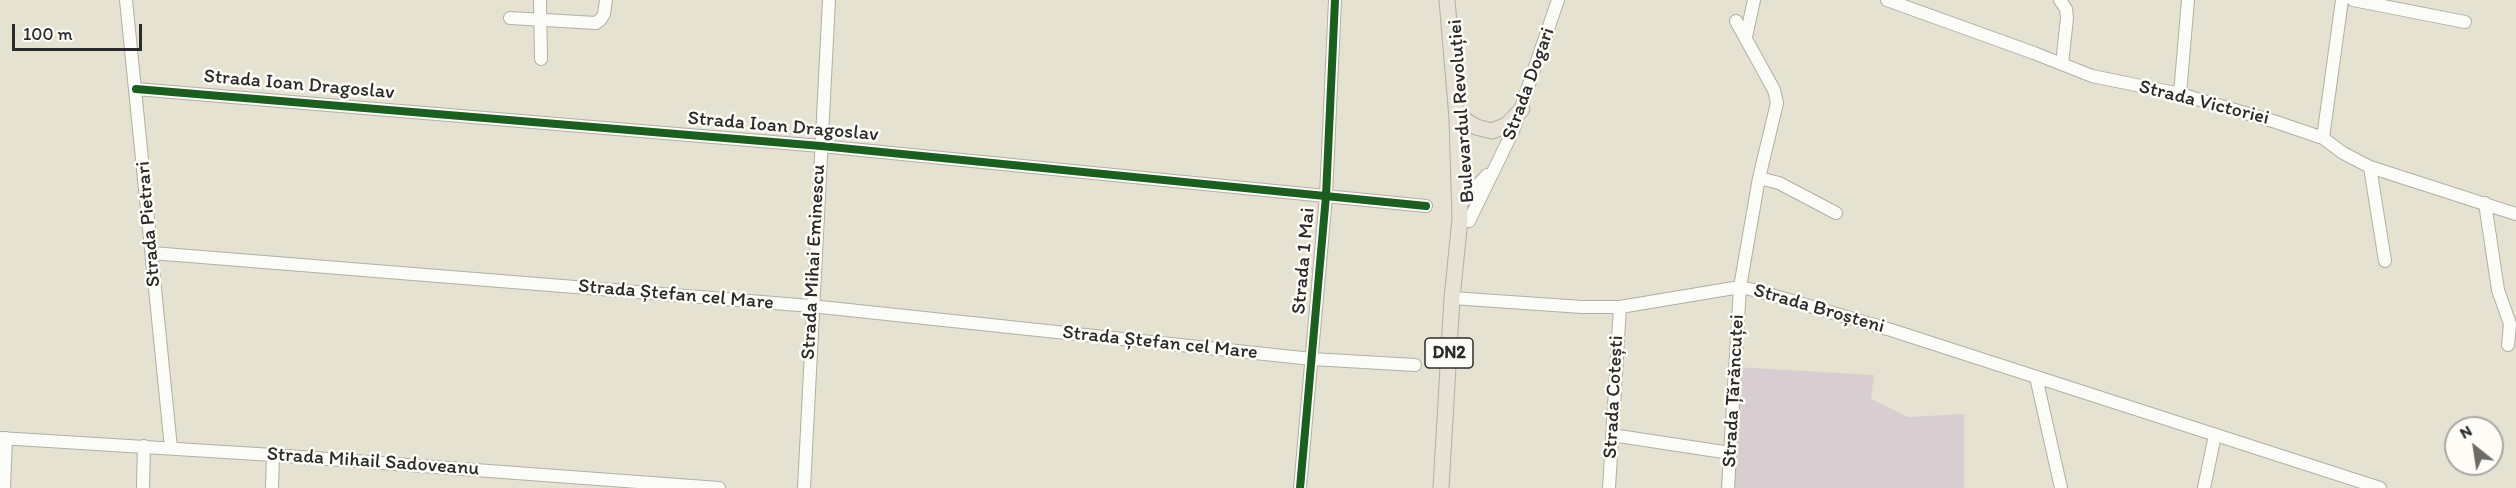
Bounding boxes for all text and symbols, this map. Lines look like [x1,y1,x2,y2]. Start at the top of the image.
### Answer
scale bar [15,12,146,50]
street label: Bulevardul Revoluției [1444,18,1480,204]
text: 100 m [23,23,73,45]
street label: Strada Dogari [1498,24,1560,144]
street label: Strada Ioan Dragoslav [203,65,395,105]
street label: Strada Victoriei [2136,75,2272,131]
street label: Strada Ioan Dragoslav [687,107,879,147]
street label: Strada Pietrari [132,160,166,288]
street label: Strada Mihai Eminescu [797,164,831,360]
street label: Strada 1 Mai [1287,207,1321,315]
street label: Strada Ștefan cel Mare [577,274,775,316]
street label: Strada Broșteni [1751,279,1887,339]
street label: Strada Țărăncuței [1718,314,1750,468]
street label: Strada Ștefan cel Mare [1061,321,1259,365]
street label: Strada Cotești [1599,335,1629,459]
road number: DN2 [1425,338,1473,368]
north arrow [2444,416,2504,476]
text: N [2456,421,2475,443]
street label: Strada Mihail Sadoveanu [266,443,480,481]

